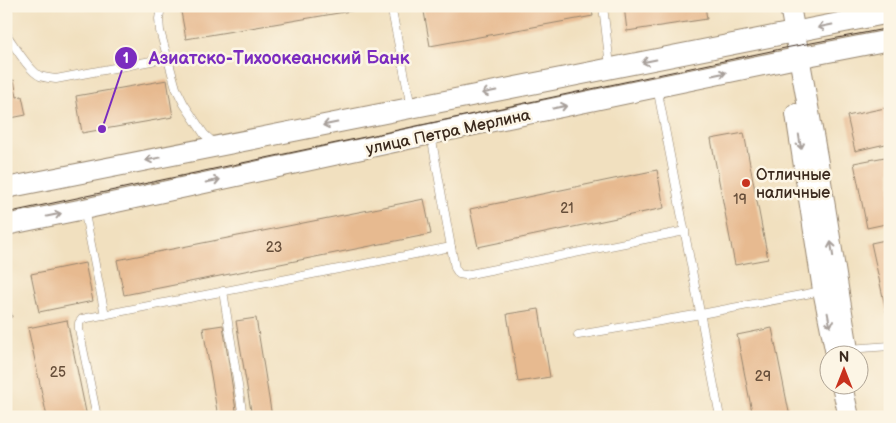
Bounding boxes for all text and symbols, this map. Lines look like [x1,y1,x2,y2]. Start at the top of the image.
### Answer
one-way arrow [817,22,833,31]
callout: Азиатско-Тихоокеанский Банк [114,41,420,74]
text: Азиатско-Тихоокеанский Банк [147,48,410,69]
text: 1 [123,49,129,68]
one-way arrow [641,57,657,66]
one-way arrow [711,69,727,78]
one-way arrow [482,88,498,98]
one-way arrow [552,102,568,111]
street label: улица Петра Мерлина [364,106,533,159]
one-way arrow [322,120,338,129]
one-way arrow [795,134,805,150]
one-way arrow [146,154,162,164]
place label: Отличные наличные [756,166,831,203]
one-way arrow [204,176,220,185]
marker: Отличные наличные [740,177,752,189]
house number: 19 [733,191,747,208]
house number: 21 [560,200,574,217]
one-way arrow [46,210,62,219]
house number: 23 [266,239,282,256]
one-way arrow [827,242,837,258]
one-way arrow [825,312,834,328]
north arrow [818,346,868,396]
text: N [839,349,849,366]
house number: 25 [50,364,66,381]
house number: 29 [755,368,771,385]

